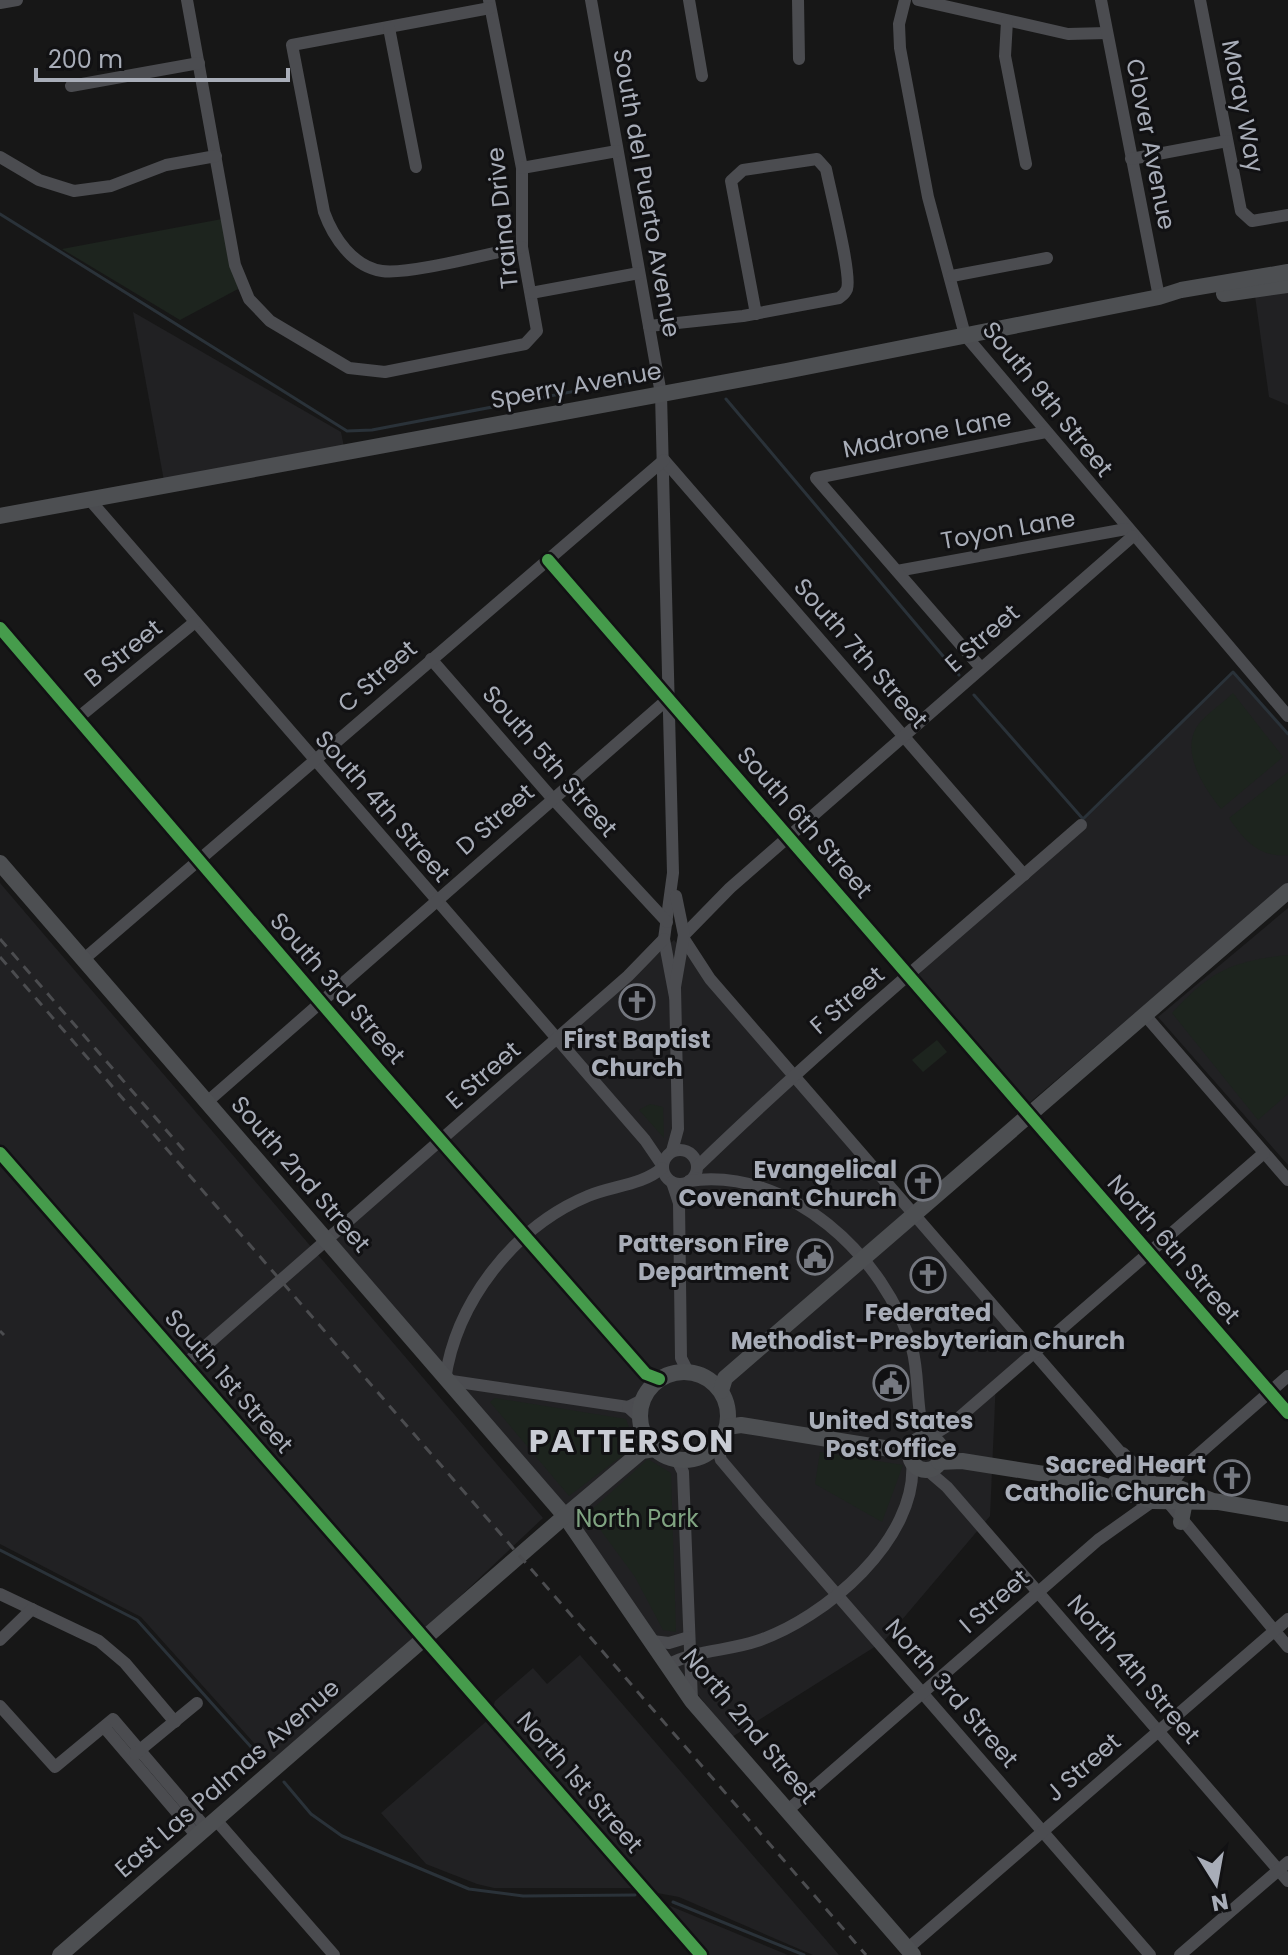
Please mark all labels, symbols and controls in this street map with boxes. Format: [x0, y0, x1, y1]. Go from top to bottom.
scale bar [36, 32, 288, 82]
street label: Moray Way [1214, 37, 1272, 176]
text: 200 m [48, 43, 123, 76]
street label: South del Puerto Avenue [605, 46, 689, 340]
street label: Clover Avenue [1118, 56, 1184, 232]
street label: Traina Drive [478, 146, 526, 290]
street label: South 9th Street [975, 314, 1121, 484]
street label: Sperry Avenue [488, 354, 664, 416]
street label: Madrone Lane [840, 400, 1014, 466]
street label: Toyon Lane [938, 501, 1078, 557]
street label: South 7th Street [786, 571, 936, 735]
street label: E Street [938, 596, 1026, 680]
street label: B Street [77, 611, 169, 695]
street label: C Street [330, 632, 424, 720]
street label: South 5th Street [475, 678, 625, 844]
street label: South 4th Street [308, 723, 458, 889]
street label: South 6th Street [730, 739, 880, 905]
street label: D Street [449, 776, 541, 862]
street label: South 3rd Street [263, 905, 413, 1071]
street label: F Street [803, 958, 891, 1042]
church icon: First Baptist Church [618, 983, 656, 1021]
place label: First Baptist Church [563, 1023, 711, 1084]
street label: E Street [439, 1033, 527, 1117]
street label: South 2nd Street [224, 1089, 378, 1259]
place label: Evangelical Covenant Church [679, 1153, 897, 1214]
church icon: Evangelical Covenant Church [904, 1164, 942, 1202]
street label: North 6th Street [1100, 1167, 1248, 1331]
place label: Patterson Fire Department [618, 1227, 789, 1288]
public building icon: Patterson Fire Department [796, 1238, 834, 1276]
church icon: Federated Methodist-Presbyterian Church [909, 1256, 947, 1294]
place label: Federated Methodist-Presbyterian Church [731, 1296, 1125, 1357]
street label: South 1st Street [157, 1302, 301, 1460]
public building icon: United States Post Office [872, 1364, 910, 1402]
place label: United States Post Office [809, 1404, 973, 1465]
district label: PATTERSON [529, 1418, 735, 1463]
place label: Sacred Heart Catholic Church [1005, 1448, 1206, 1509]
church icon: Sacred Heart Catholic Church [1213, 1459, 1251, 1497]
park label: North Park [575, 1502, 699, 1535]
street label: I Street [952, 1561, 1036, 1641]
street label: North 4th Street [1060, 1587, 1208, 1751]
street label: North 3rd Street [878, 1611, 1026, 1775]
street label: North 2nd Street [675, 1641, 825, 1811]
street label: East Las Palmas Avenue [108, 1671, 346, 1885]
street label: North 1st Street [509, 1704, 651, 1860]
street label: J Street [1038, 1725, 1128, 1809]
north arrow [1176, 1843, 1256, 1923]
text: N [1209, 1885, 1231, 1919]

